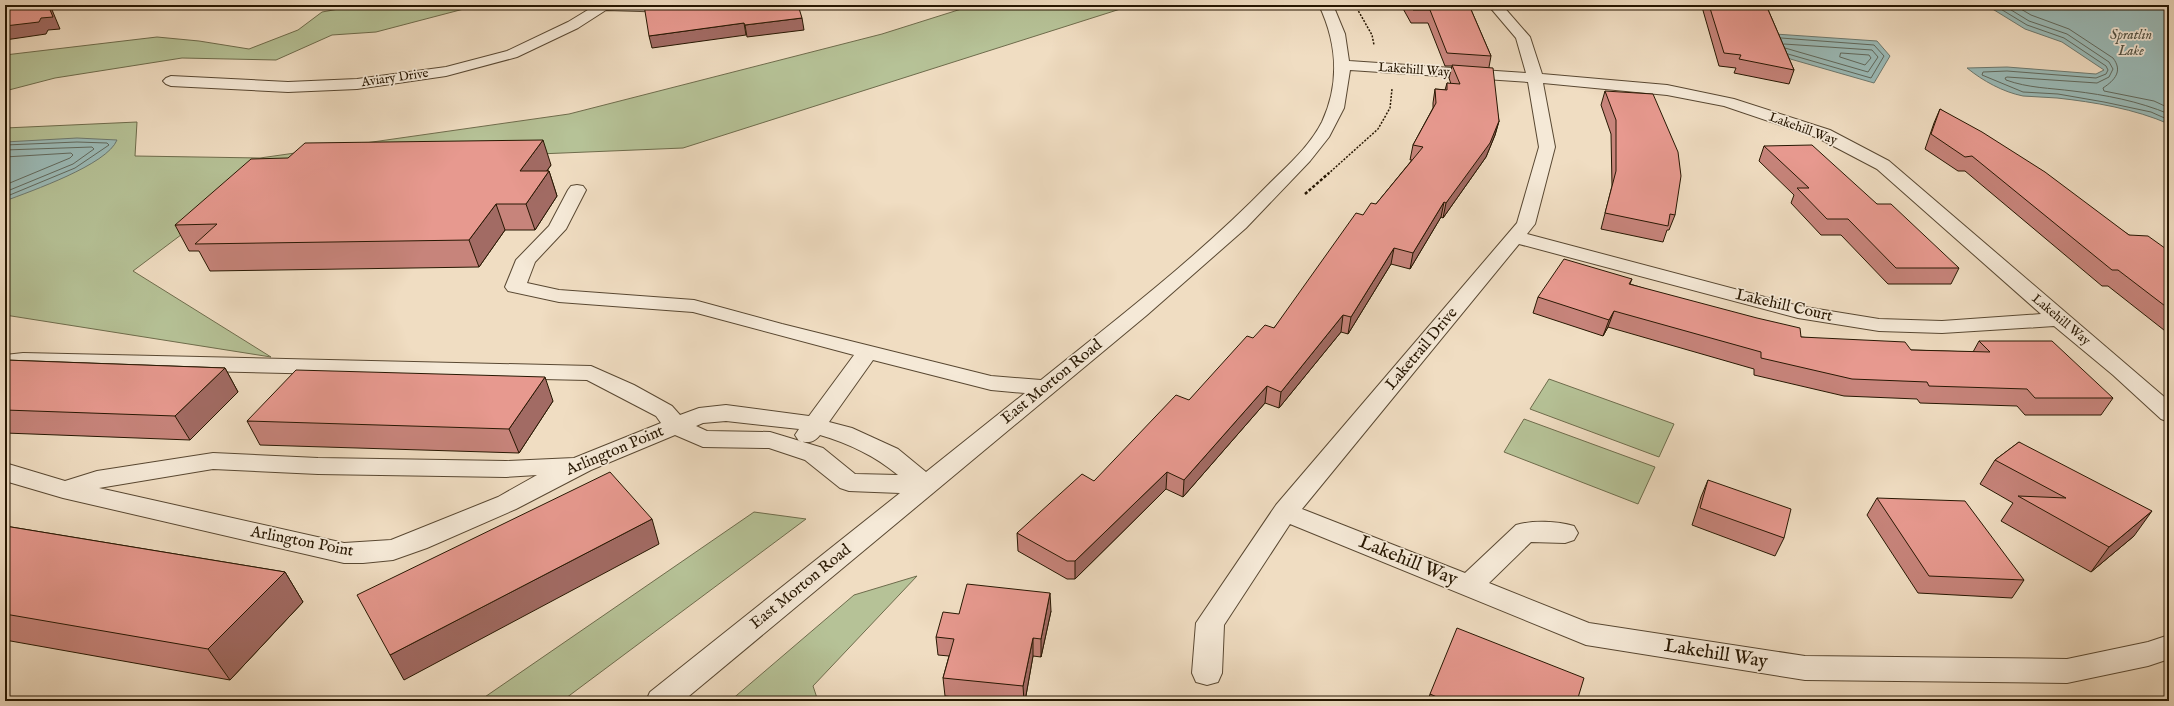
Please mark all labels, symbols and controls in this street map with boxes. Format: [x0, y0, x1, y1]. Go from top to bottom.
water label: Spratlin Lake [2110, 26, 2152, 60]
street label: Lakehill Way [1378, 59, 1451, 81]
street label: Aviary Drive [359, 65, 430, 91]
street label: Lakehill Way [1766, 109, 1840, 149]
street label: Lakehill Court [1734, 285, 1835, 327]
street label: Lakehill Way [2028, 290, 2094, 350]
street label: Laketrail Drive [1382, 304, 1462, 394]
street label: East Morton Road [997, 335, 1107, 429]
street label: Arlington Point [562, 421, 667, 481]
street label: Arlington Point [248, 522, 356, 562]
street label: Lakehill Way [1355, 530, 1462, 592]
street label: East Morton Road [746, 540, 856, 634]
street label: Lakehill Way [1662, 634, 1770, 674]

